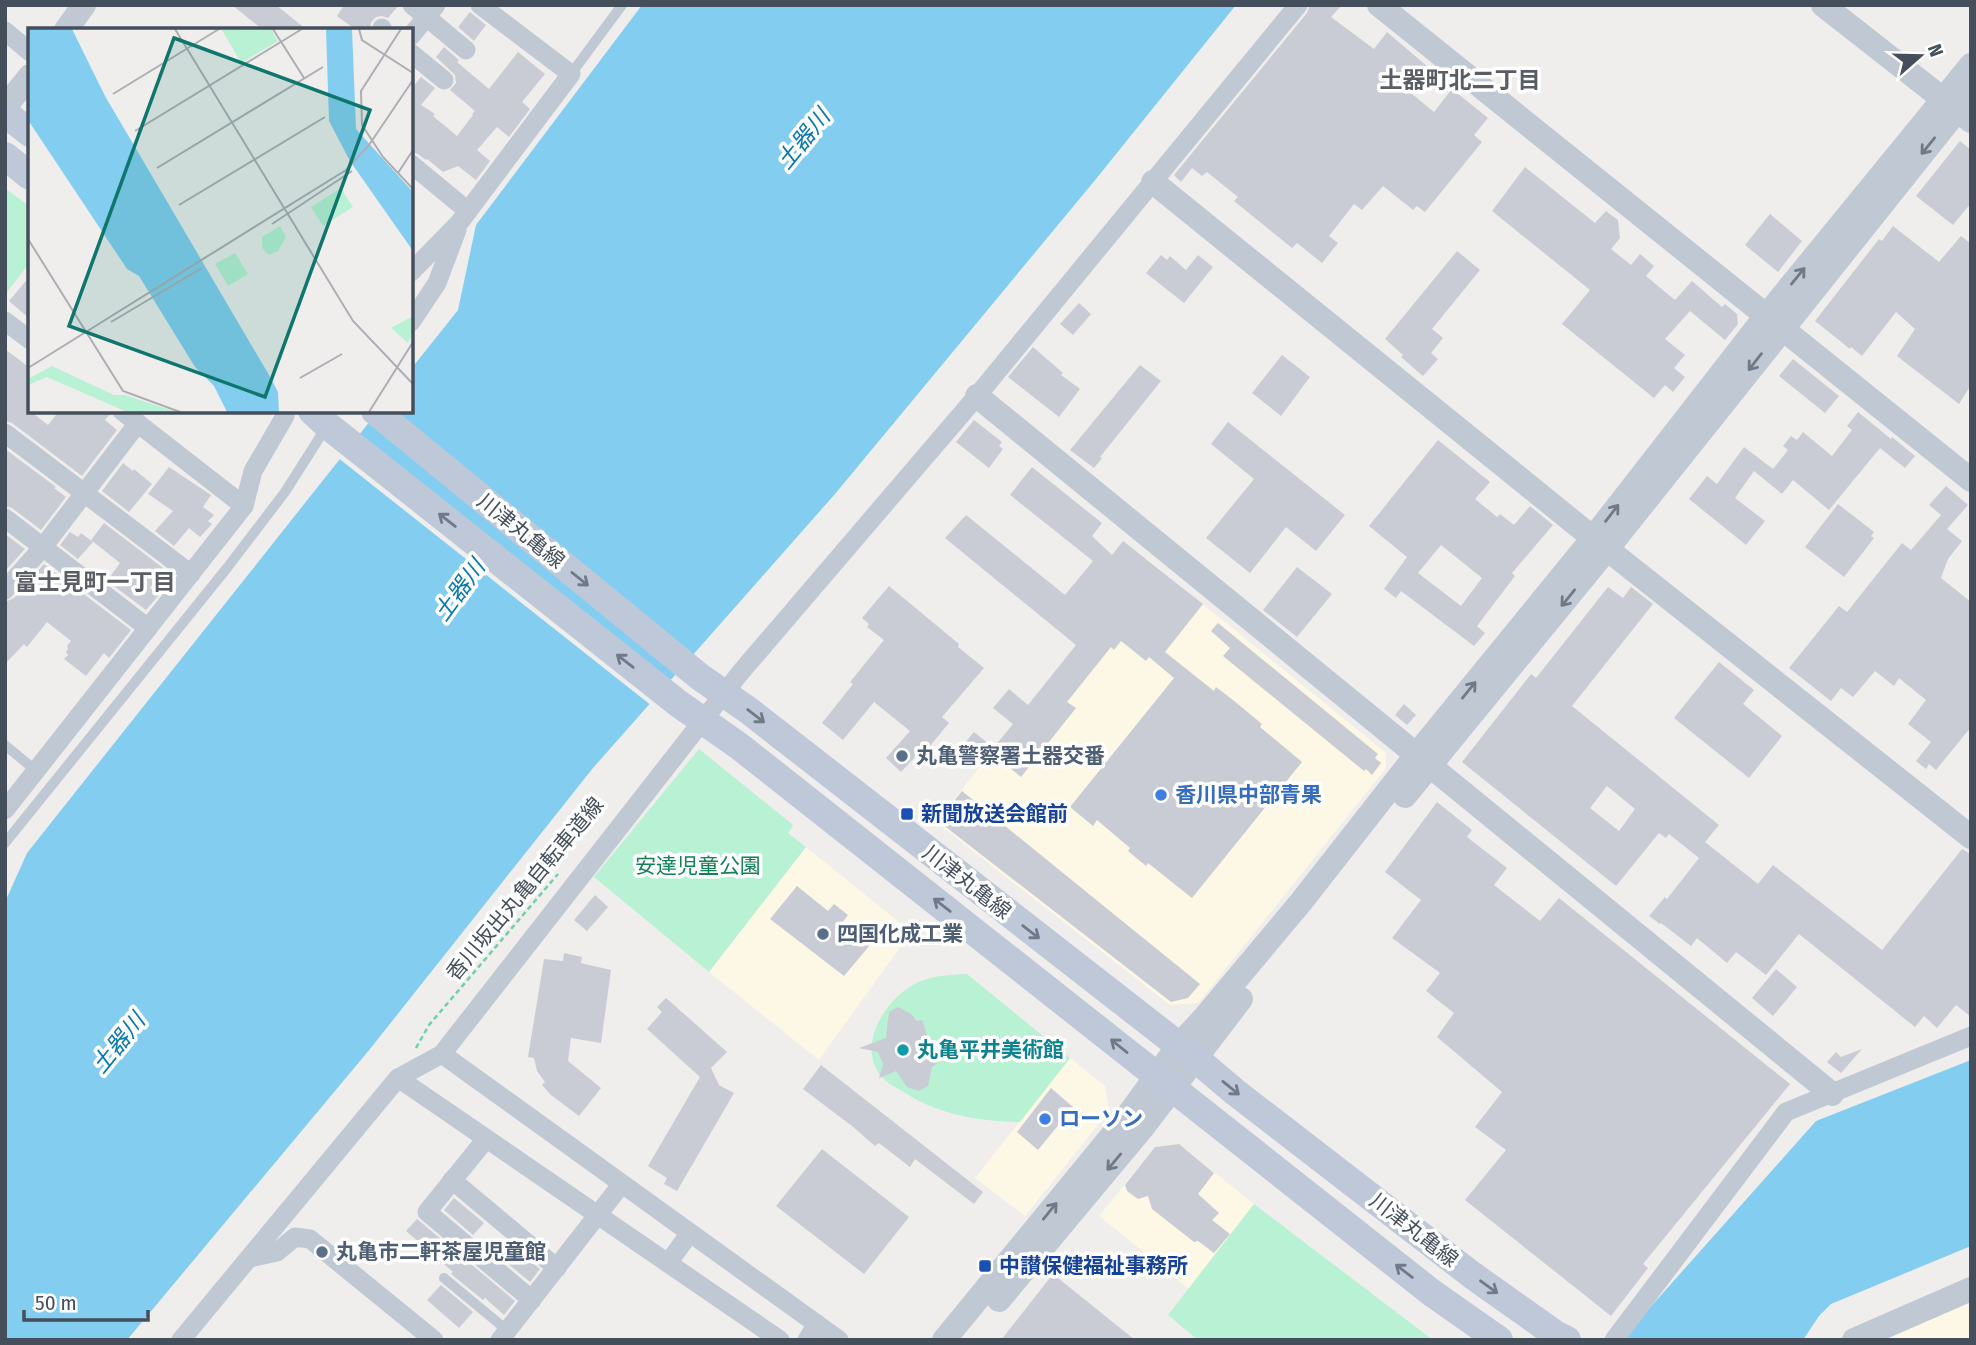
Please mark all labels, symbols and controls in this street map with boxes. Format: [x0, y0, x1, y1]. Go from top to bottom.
north arrow [1885, 21, 1955, 91]
inset map [28, 28, 413, 413]
text: N [1923, 41, 1948, 60]
district label: 土器町北二丁目 [1380, 66, 1541, 94]
water label: 土器川 [770, 101, 837, 175]
one-way arrow [1920, 137, 1936, 155]
one-way arrow [1791, 268, 1806, 286]
one-way arrow [1748, 352, 1763, 371]
street label: 川津丸亀線 [472, 488, 570, 574]
one-way arrow [1605, 504, 1620, 523]
one-way arrow [438, 513, 457, 528]
water label: 土器川 [427, 551, 492, 626]
district label: 富士見町一丁目 [15, 568, 176, 596]
one-way arrow [570, 571, 588, 586]
one-way arrow [1560, 588, 1575, 606]
one-way arrow [617, 654, 635, 669]
one-way arrow [1462, 681, 1477, 699]
one-way arrow [746, 709, 764, 724]
place label: 丸亀警察署土器交番 [916, 743, 1105, 769]
marker: 丸亀警察署土器交番 [894, 748, 910, 764]
place label: 香川県中部青果 [1175, 782, 1322, 808]
marker: 香川県中部青果 [1153, 787, 1169, 803]
street label: 香川坂出丸亀自転車道線 [441, 792, 609, 986]
place label: 新聞放送会館前 [921, 801, 1068, 827]
marker: 新聞放送会館前 [899, 806, 915, 822]
street label: 川津丸亀線 [918, 839, 1016, 925]
park label: 安達児童公園 [635, 853, 761, 879]
one-way arrow [933, 897, 951, 912]
place label: 四国化成工業 [837, 921, 963, 947]
one-way arrow [1022, 925, 1040, 940]
marker: 四国化成工業 [815, 926, 831, 942]
water label: 土器川 [85, 1005, 152, 1079]
place label: 丸亀平井美術館 [917, 1037, 1064, 1063]
one-way arrow [1111, 1039, 1129, 1054]
marker: 丸亀平井美術館 [895, 1042, 911, 1058]
one-way arrow [1221, 1080, 1239, 1096]
place label: ローソン [1059, 1106, 1143, 1132]
marker: ローソン [1037, 1111, 1053, 1127]
one-way arrow [1106, 1152, 1122, 1170]
street label: 川津丸亀線 [1365, 1187, 1463, 1273]
one-way arrow [1042, 1203, 1057, 1221]
place label: 丸亀市二軒茶屋児童館 [336, 1239, 546, 1265]
marker: 丸亀市二軒茶屋児童館 [314, 1244, 330, 1260]
place label: 中讃保健福祉事務所 [999, 1253, 1188, 1279]
marker: 中讃保健福祉事務所 [977, 1258, 993, 1274]
one-way arrow [1395, 1264, 1414, 1279]
scale bar [24, 1278, 149, 1322]
one-way arrow [1479, 1279, 1498, 1294]
text: 50 m [35, 1290, 77, 1316]

